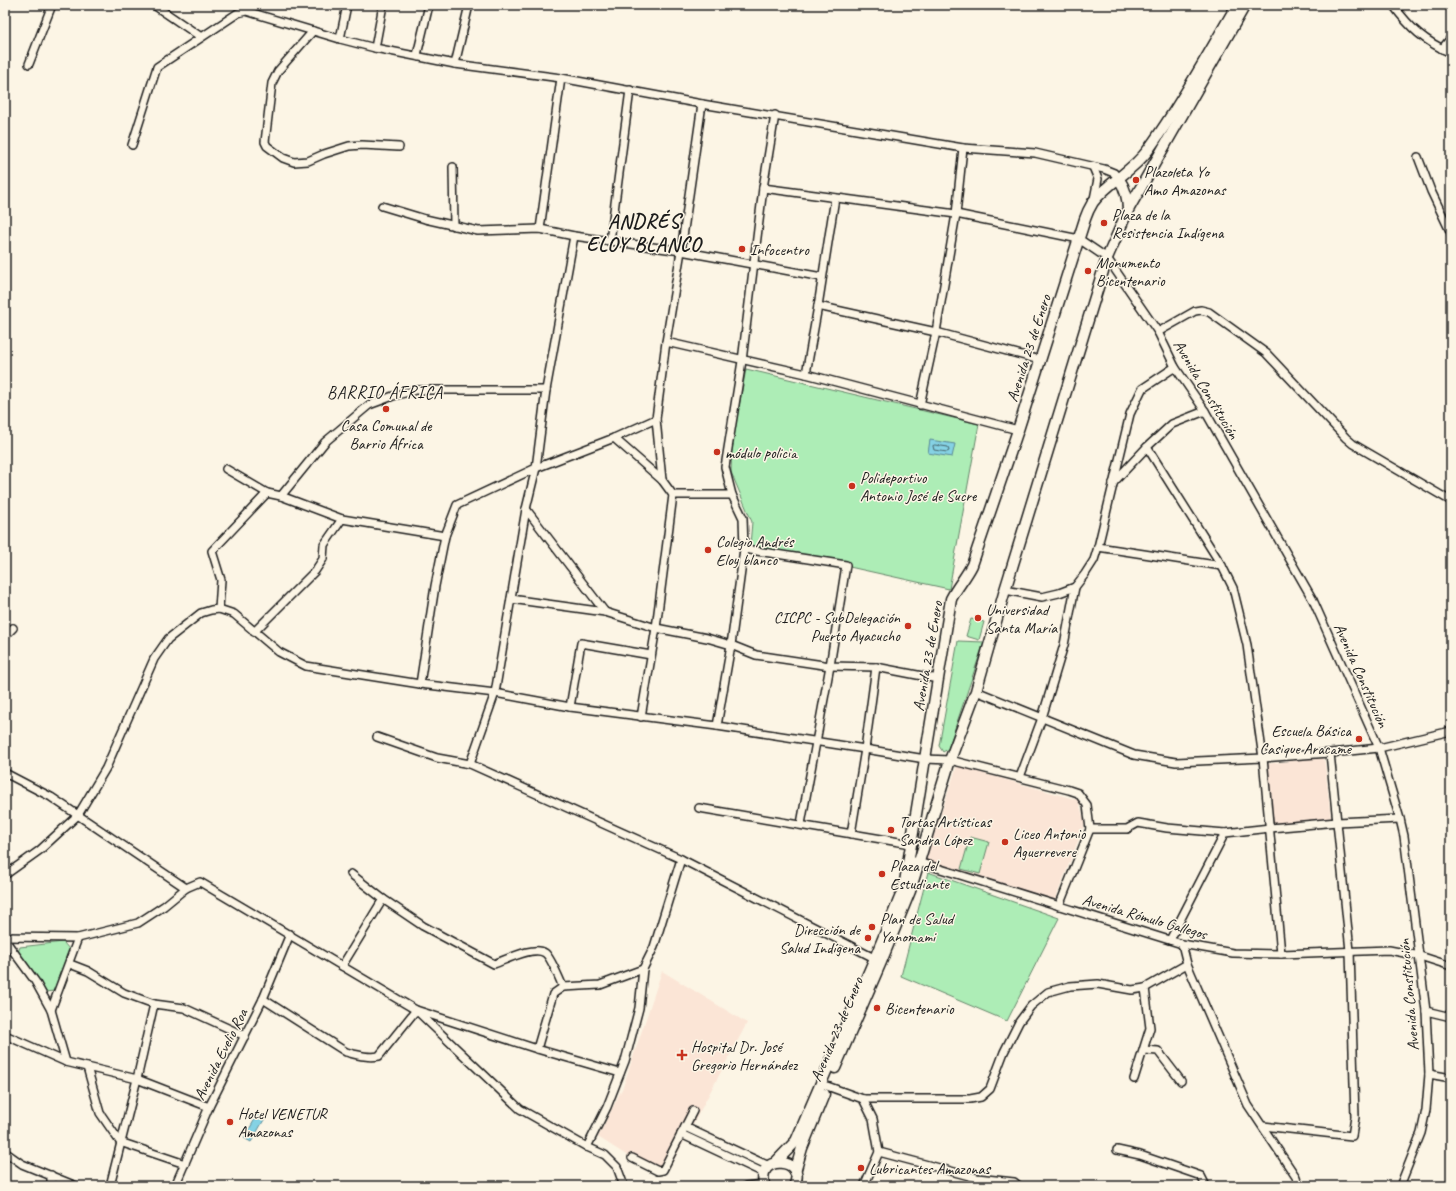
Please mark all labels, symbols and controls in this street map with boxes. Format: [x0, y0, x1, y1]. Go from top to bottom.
place label: Plazoleta Yo Amo Amazonas [1144, 162, 1227, 200]
marker: Plazoleta Yo Amo Amazonas [1131, 175, 1141, 185]
place label: Plaza de la Resistencia Indígena [1112, 205, 1225, 243]
district label: ANDRÉS ELOY BLANCO [587, 209, 703, 257]
marker: Plaza de la Resistencia Indígena [1099, 218, 1109, 228]
place label: Infocentro [750, 240, 810, 260]
marker: Infocentro [737, 244, 747, 254]
place label: Monumento Bicentenario [1096, 253, 1166, 291]
marker: Monumento Bicentenario [1083, 266, 1093, 276]
street label: Avenida 23 de Enero [1002, 291, 1056, 404]
street label: Avenida Constitución [1169, 336, 1244, 443]
district label: BARRIO ÁFRICA [327, 381, 443, 403]
marker: Casa Comunal de Barrio África [381, 404, 391, 414]
place label: Casa Comunal de Barrio África [340, 416, 433, 454]
place label: módulo policia [725, 443, 798, 463]
marker: módulo policia [712, 447, 722, 457]
place label: Polideportivo Antonio José de Sucre [860, 468, 978, 506]
marker: Polideportivo Antonio José de Sucre [847, 481, 857, 491]
place label: Colegio Andrés Eloy blanco [716, 532, 795, 570]
marker: Colegio Andrés Eloy blanco [703, 545, 713, 555]
street label: Avenida 23 de Enero [908, 598, 948, 713]
place label: Universidad Santa María [986, 600, 1058, 638]
place label: CICPC - SubDelegación Puerto Ayacucho [774, 608, 901, 646]
marker: Universidad Santa María [973, 613, 983, 623]
street label: Avenida Constitución [1329, 620, 1393, 731]
marker: CICPC - SubDelegación Puerto Ayacucho [903, 621, 913, 631]
place label: Escuela Básica Casique Aracame [1260, 721, 1353, 759]
marker: Escuela Básica Casique Aracame [1354, 734, 1364, 744]
place label: Tortas Artísticas Sandra López [899, 812, 992, 850]
place label: Liceo Antonio Aguerrevere [1013, 824, 1087, 862]
marker: Tortas Artísticas Sandra López [886, 825, 896, 835]
marker: Liceo Antonio Aguerrevere [1000, 837, 1010, 847]
place label: Plaza del Estudiante [890, 856, 950, 894]
marker: Plaza del Estudiante [877, 869, 887, 879]
street label: Avenida Rómulo Gallegos [1080, 890, 1211, 945]
place label: Plan de Salud Yanomami [880, 909, 956, 947]
place label: Dirección de Salud Indígena [779, 920, 862, 958]
marker: Plan de Salud Yanomami [867, 922, 877, 932]
marker: Dirección de Salud Indígena [863, 933, 873, 943]
street label: Avenida Constitución [1394, 937, 1424, 1052]
street label: Avenida 23 de Enero [806, 973, 868, 1085]
place label: Bicentenario [885, 999, 955, 1019]
marker: Bicentenario [872, 1003, 882, 1013]
street label: Avenida Evelio Roa [189, 1004, 253, 1103]
place label: Hospital Dr. José Gregorio Hernández [691, 1037, 798, 1075]
marker: Hospital Dr. José Gregorio Hernández [676, 1049, 688, 1061]
place label: Hotel VENETUR Amazonas [238, 1104, 329, 1142]
marker: Hotel VENETUR Amazonas [225, 1117, 235, 1127]
place label: Lubricantes Amazonas [869, 1159, 991, 1179]
marker: Lubricantes Amazonas [856, 1163, 866, 1173]

